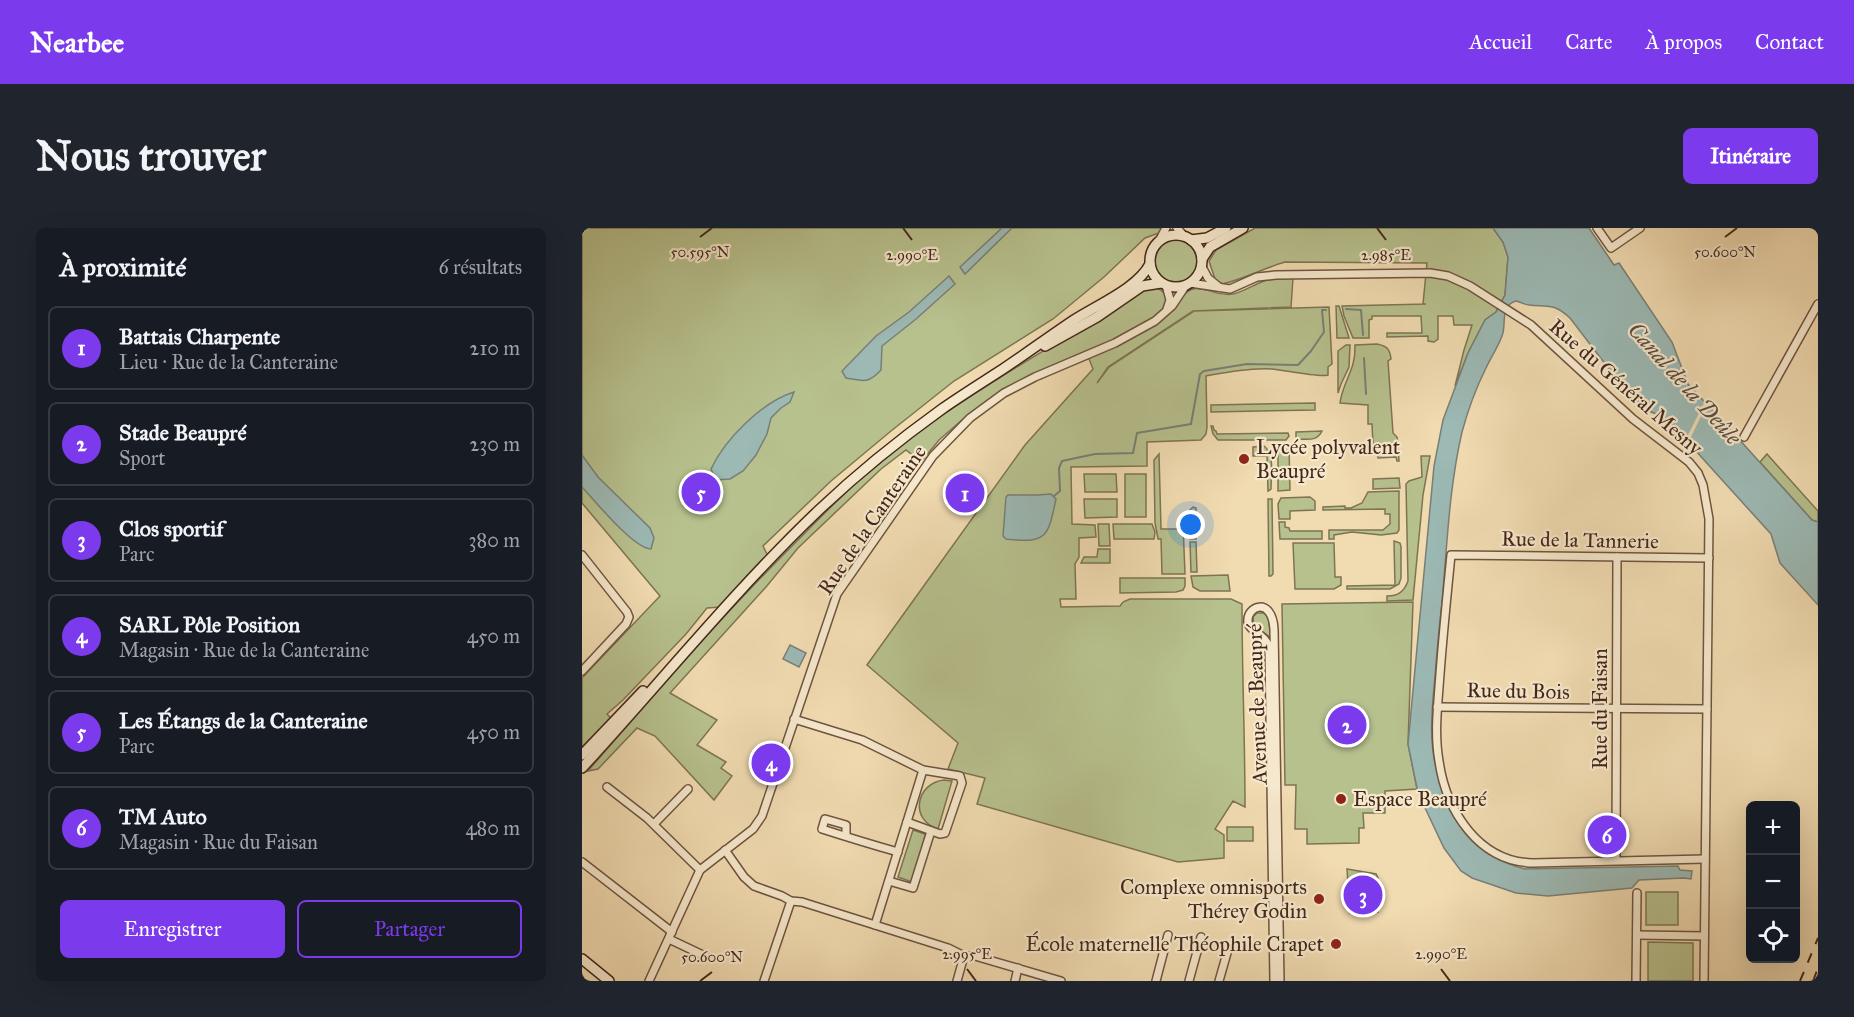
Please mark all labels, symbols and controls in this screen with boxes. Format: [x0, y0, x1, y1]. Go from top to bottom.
text: Nearbee [30, 25, 124, 60]
text: Accueil [1469, 29, 1532, 55]
text: Carte [1565, 29, 1613, 55]
text: À propos [1646, 29, 1722, 55]
text: Contact [1755, 29, 1824, 55]
button: Itinéraire [1683, 128, 1818, 184]
text: Nous trouver [36, 130, 266, 182]
text: 50.595°N [671, 243, 730, 261]
text: 50.600°N [1694, 243, 1756, 261]
text: 2.990°E [886, 246, 938, 264]
text: 2.985°E [1361, 246, 1411, 264]
text: À proximité [60, 251, 186, 283]
text: 6 résultats [439, 255, 522, 279]
street label: Rue du Général Mesny [1544, 313, 1709, 462]
water label: Canal de la Deûle [1622, 316, 1747, 451]
text: Battais Charpente [119, 323, 280, 350]
text: 1 [78, 336, 85, 360]
text: 210 m [470, 336, 520, 360]
text: Lieu · Rue de la Canteraine [119, 350, 338, 374]
text: Stade Beaupré [119, 419, 247, 446]
text: 2 [77, 432, 86, 456]
text: 230 m [469, 432, 520, 456]
place label: Lycée polyvalent Beaupré [1256, 434, 1401, 484]
street label: Rue de la Canteraine [812, 440, 932, 600]
text: Sport [119, 446, 165, 470]
marker: Lycée polyvalent Beaupré [1237, 452, 1251, 466]
pin: 5 [682, 470, 720, 514]
pin: 1 [946, 470, 985, 516]
your location [1176, 510, 1205, 539]
text: Clos sportif [119, 515, 224, 542]
street label: Rue de la Tannerie [1501, 526, 1659, 554]
text: 3 [78, 528, 86, 552]
text: 380 m [469, 528, 520, 552]
text: Parc [119, 542, 154, 566]
text: SARL Pôle Position [119, 611, 300, 638]
street label: Avenue de Beaupré [1241, 623, 1273, 786]
text: 4 [76, 624, 87, 648]
text: 450 m [467, 624, 520, 648]
text: Magasin · Rue de la Canteraine [119, 638, 369, 662]
street label: Rue du Faisan [1587, 648, 1613, 770]
street label: Rue du Bois [1466, 677, 1570, 705]
pin: 2 [1328, 702, 1366, 748]
text: Les Étangs de la Canteraine [119, 707, 368, 734]
text: 5 [77, 720, 86, 744]
text: 450 m [467, 720, 520, 744]
text: Parc [119, 734, 154, 758]
pin: 4 [752, 740, 790, 786]
place label: Espace Beaupré [1353, 786, 1487, 812]
marker: Espace Beaupré [1334, 792, 1348, 806]
map controls [1746, 801, 1800, 963]
button: + [1746, 801, 1800, 855]
text: TM Auto [119, 803, 207, 830]
pin: 6 [1588, 812, 1626, 858]
text: 6 [76, 816, 87, 840]
text: 480 m [465, 816, 520, 840]
text: Magasin · Rue du Faisan [119, 830, 318, 854]
button: − [1746, 855, 1800, 909]
pin: 3 [1344, 872, 1382, 918]
place label: Complexe omnisports Thérey Godin [1120, 874, 1307, 924]
marker: Complexe omnisports Thérey Godin [1312, 892, 1326, 906]
button: Enregistrer [60, 900, 285, 958]
button: Partager [297, 900, 522, 958]
button: locate [1746, 909, 1800, 963]
place label: École maternelle Théophile Crapet [1025, 930, 1325, 957]
marker: École maternelle Théophile Crapet [1329, 937, 1343, 951]
text: 2.995°E [942, 945, 992, 963]
text: 2.990°E [1415, 945, 1467, 963]
text: 50.600°N [681, 948, 743, 966]

